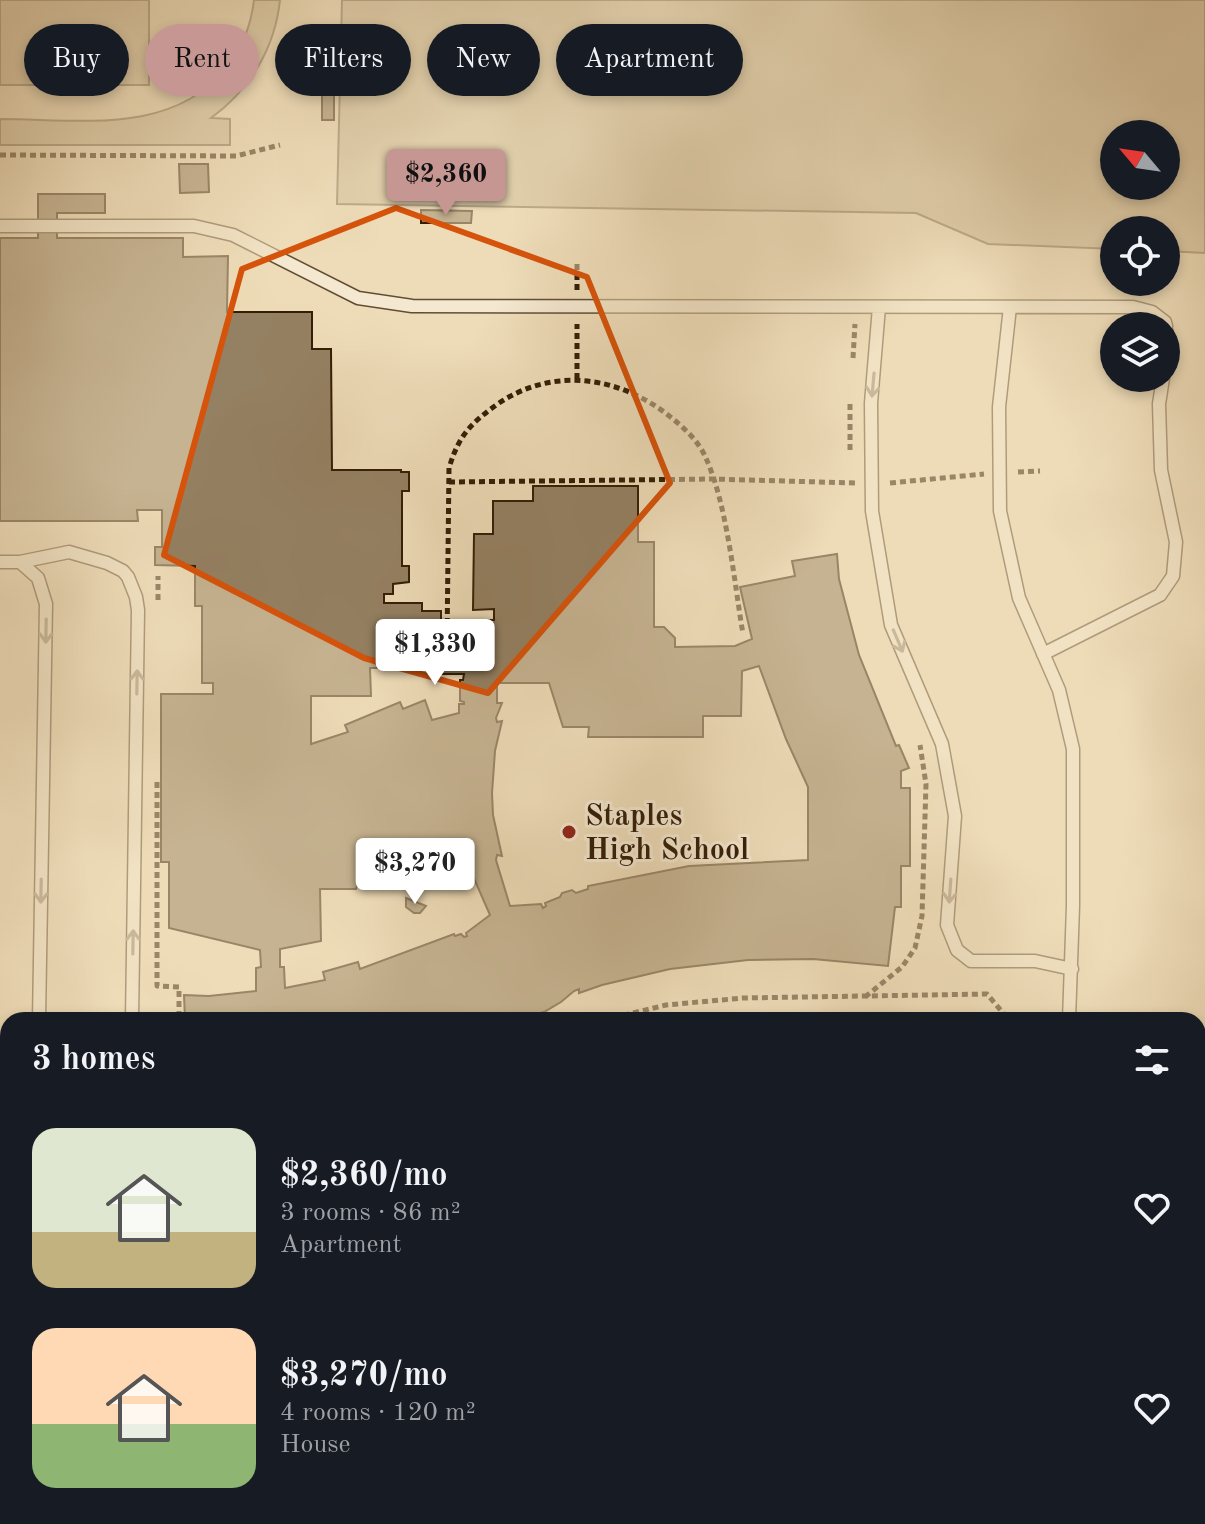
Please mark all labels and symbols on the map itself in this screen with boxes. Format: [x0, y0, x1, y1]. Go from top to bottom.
north arrow [1100, 120, 1180, 200]
pin: $2,360 [381, 149, 511, 217]
one-way arrow [865, 371, 880, 398]
one-way arrow [38, 617, 53, 644]
pin: $1,330 [370, 619, 500, 687]
one-way arrow [892, 629, 907, 653]
one-way arrow [129, 669, 145, 696]
place label: Staples High School [585, 802, 749, 866]
marker: Staples High School [560, 823, 578, 841]
pin: $3,270 [350, 838, 480, 906]
one-way arrow [33, 877, 49, 904]
one-way arrow [942, 877, 957, 904]
one-way arrow [125, 929, 141, 956]

